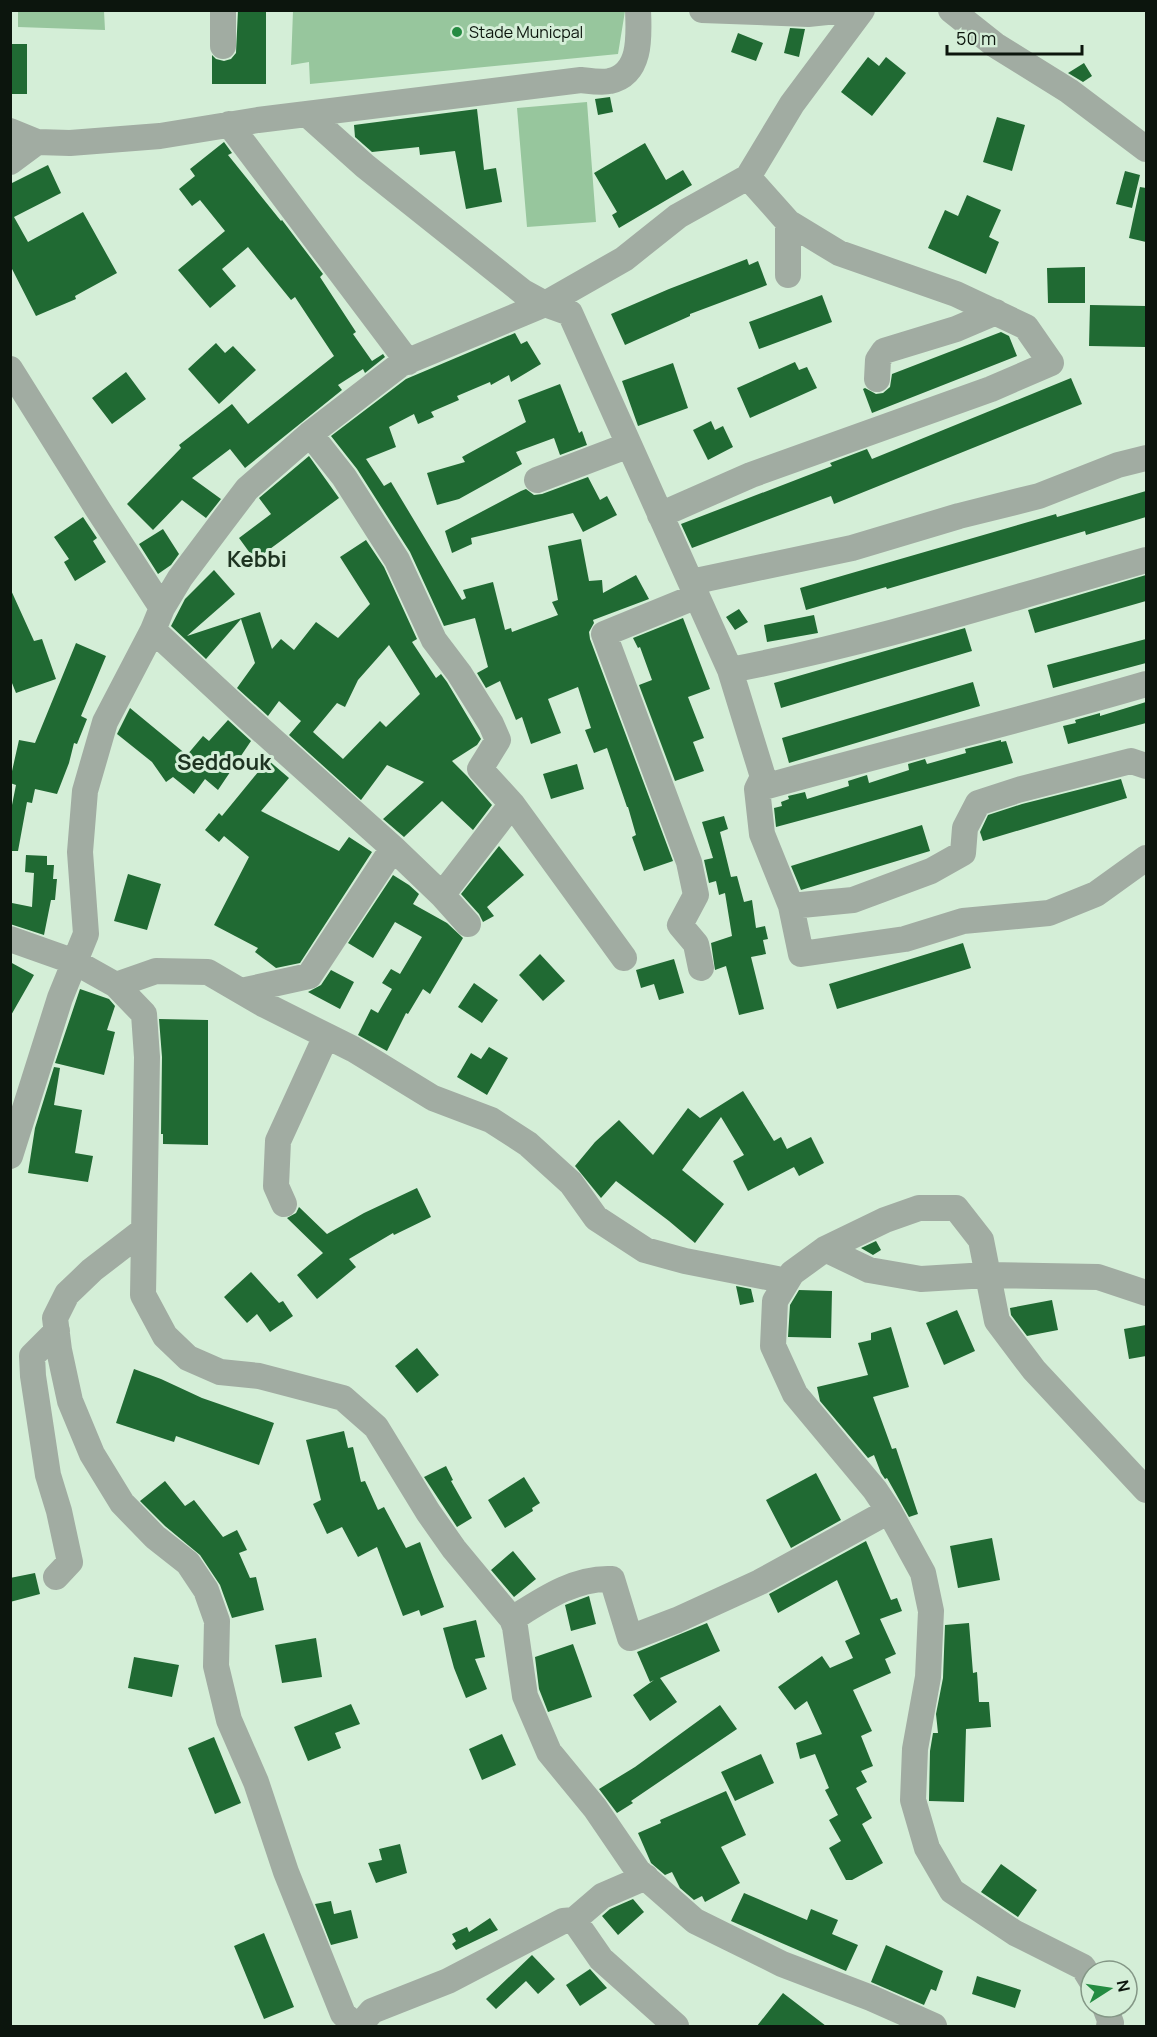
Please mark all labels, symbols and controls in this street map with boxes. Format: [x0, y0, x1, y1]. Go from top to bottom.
scale bar [947, 18, 1082, 56]
place label: Stade Municpal [469, 21, 583, 43]
marker: Stade Municpal [450, 25, 464, 39]
text: 50 m [956, 26, 996, 50]
district label: Kebbi [227, 544, 287, 574]
district label: Seddouk [177, 747, 272, 777]
north arrow [1079, 1959, 1139, 2019]
text: N [1112, 1978, 1136, 1994]

